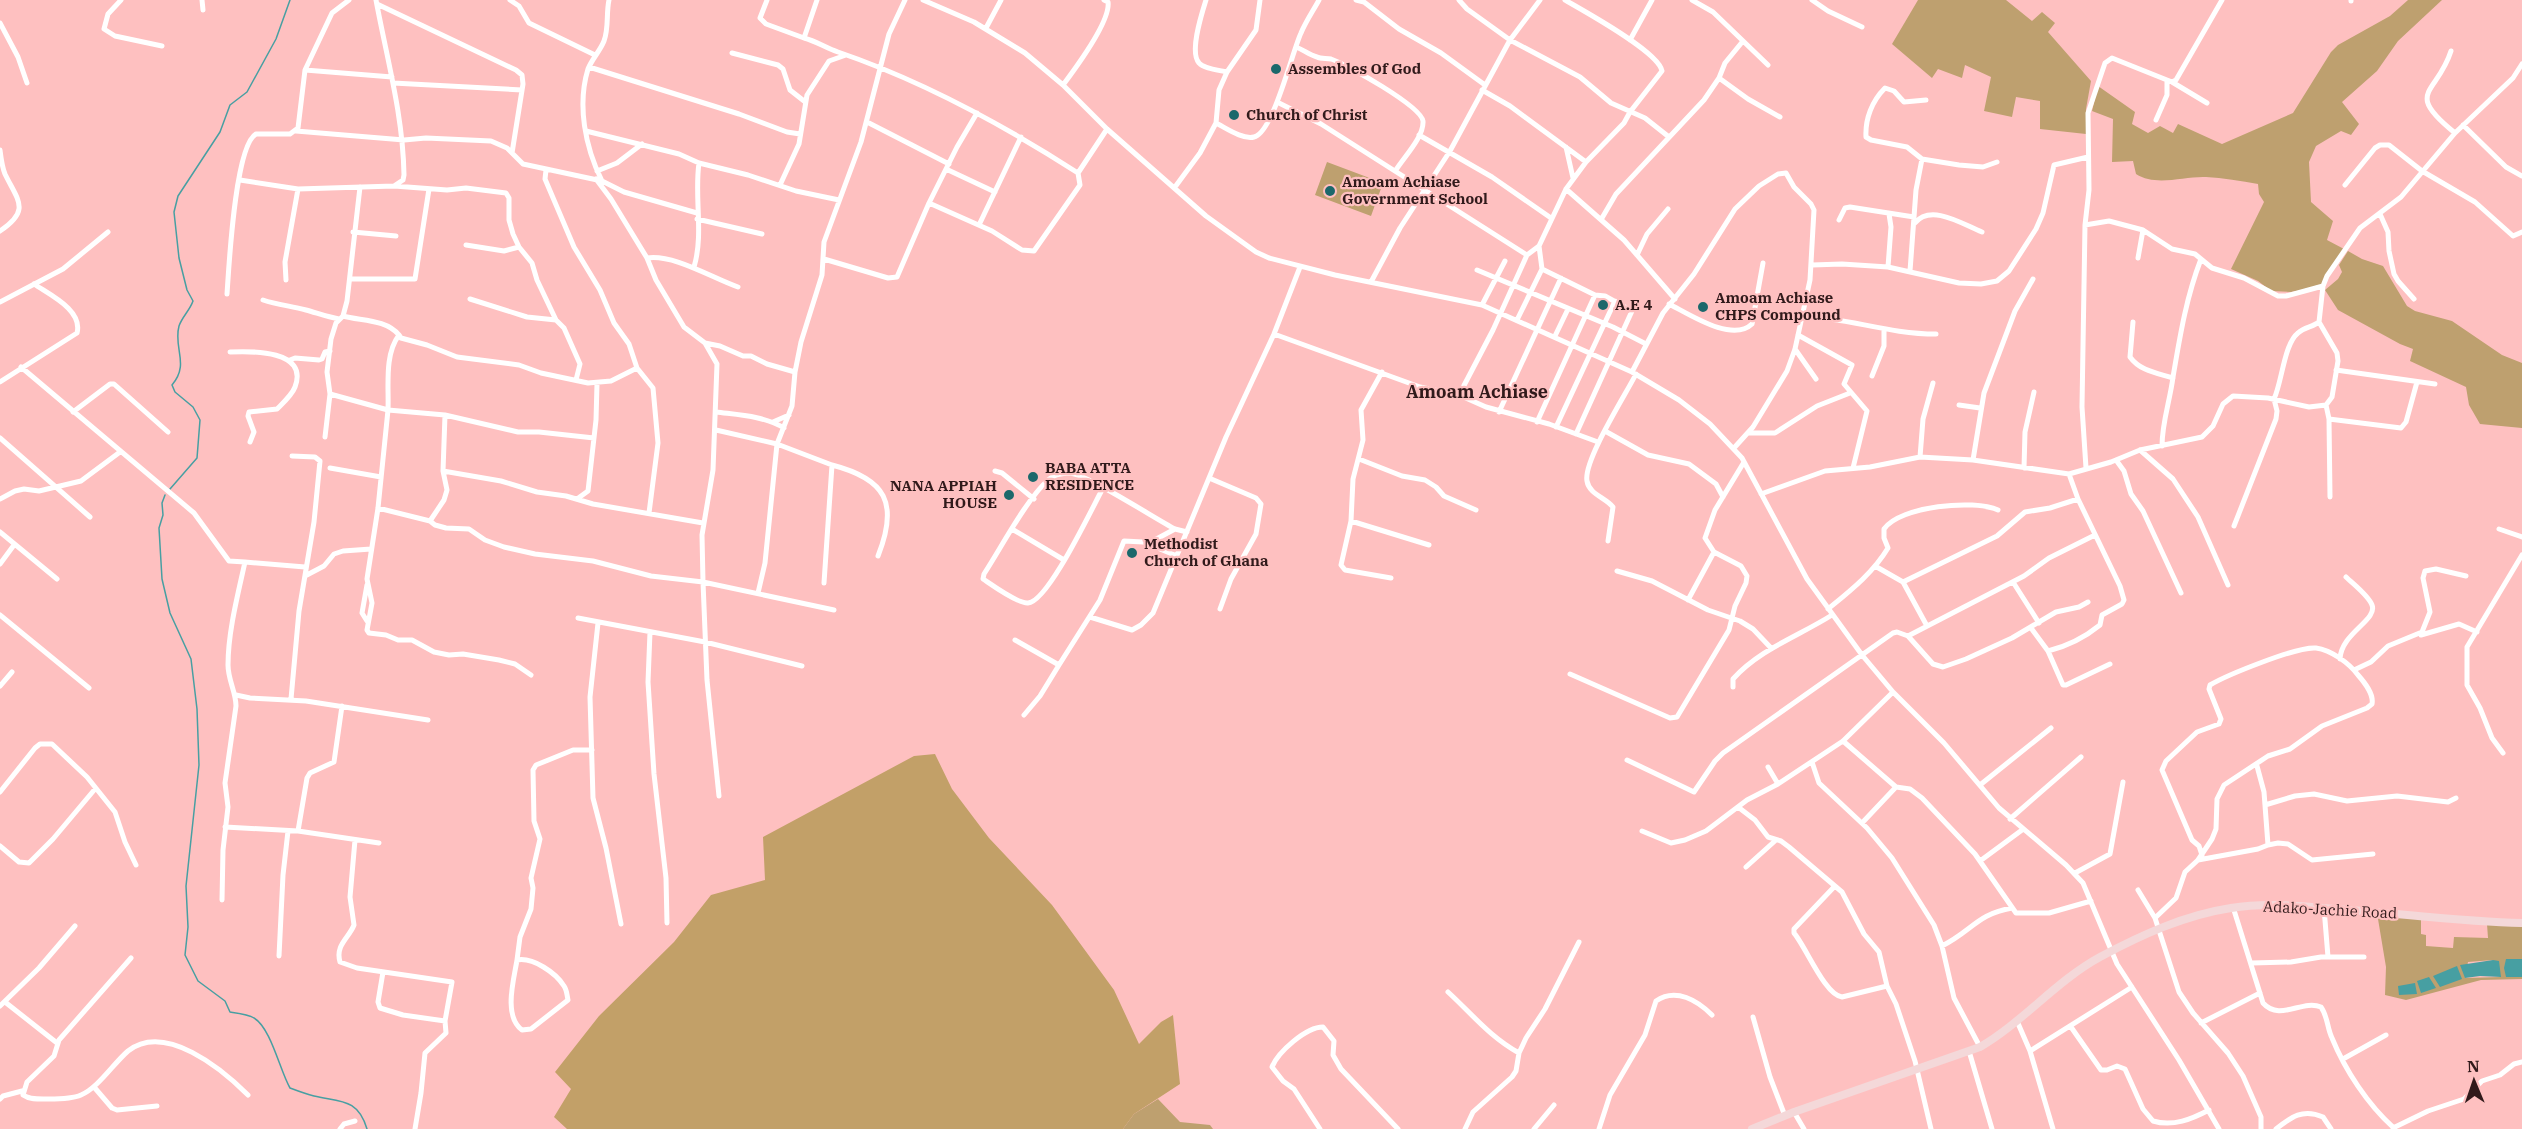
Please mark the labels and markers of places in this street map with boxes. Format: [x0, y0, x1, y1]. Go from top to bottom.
place label: Assembles Of God [1288, 59, 1422, 78]
marker: Assembles Of God [1269, 62, 1283, 76]
place label: Church of Christ [1246, 105, 1368, 124]
marker: Church of Christ [1227, 108, 1241, 122]
place label: Amoam Achiase Government School [1342, 172, 1488, 208]
marker: Amoam Achiase Government School [1323, 184, 1337, 198]
place label: Amoam Achiase CHPS Compound [1715, 288, 1841, 324]
place label: A.E 4 [1615, 295, 1652, 314]
marker: A.E 4 [1596, 298, 1610, 312]
marker: Amoam Achiase CHPS Compound [1696, 300, 1710, 314]
place label: BABA ATTA RESIDENCE [1045, 458, 1134, 494]
marker: BABA ATTA RESIDENCE [1026, 470, 1040, 484]
place label: NANA APPIAH HOUSE [890, 476, 997, 512]
marker: NANA APPIAH HOUSE [1002, 488, 1016, 502]
place label: Methodist Church of Ghana [1144, 534, 1269, 570]
marker: Methodist Church of Ghana [1125, 546, 1139, 560]

